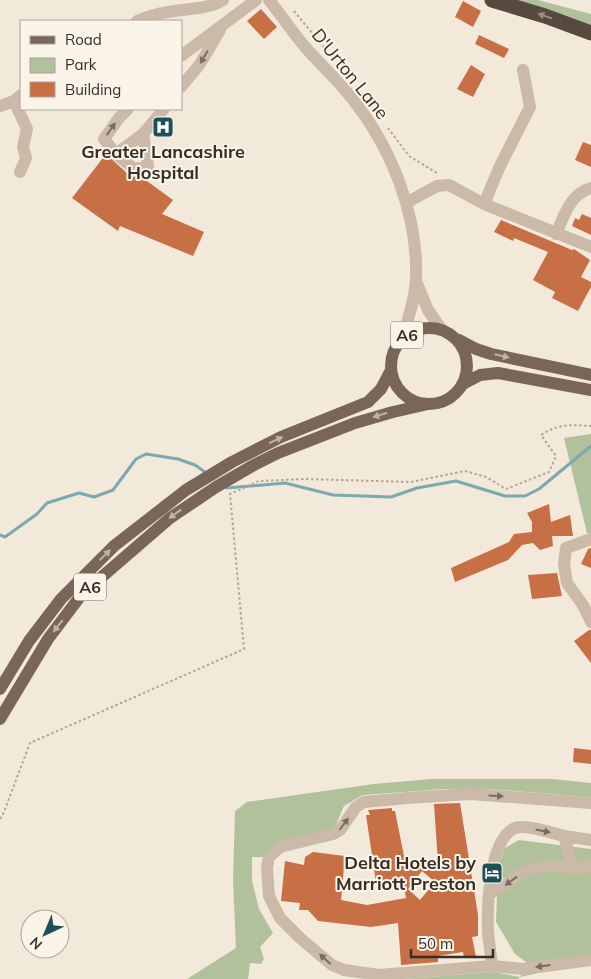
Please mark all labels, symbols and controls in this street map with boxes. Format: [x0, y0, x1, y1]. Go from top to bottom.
one-way arrow [537, 12, 552, 20]
legend [20, 20, 182, 110]
street label: D'Urton Lane [307, 24, 394, 124]
text: Road [65, 30, 102, 49]
one-way arrow [200, 50, 209, 63]
text: Park [65, 55, 97, 74]
text: Building [65, 80, 121, 99]
hospital icon: Greater Lancashire Hospital [151, 115, 175, 139]
one-way arrow [106, 122, 116, 136]
place label: Greater Lancashire Hospital [81, 140, 245, 184]
road number: A6 [391, 322, 423, 348]
one-way arrow [494, 352, 509, 360]
one-way arrow [373, 412, 388, 420]
one-way arrow [269, 436, 283, 444]
one-way arrow [168, 509, 182, 519]
one-way arrow [99, 549, 111, 561]
road number: A6 [74, 574, 106, 600]
one-way arrow [52, 619, 63, 632]
one-way arrow [488, 792, 504, 800]
one-way arrow [338, 818, 349, 831]
one-way arrow [536, 828, 552, 836]
place label: Delta Hotels by Marriott Preston [336, 851, 476, 895]
hotel icon: Delta Hotels by Marriott Preston [480, 861, 504, 885]
one-way arrow [504, 876, 518, 886]
north arrow [20, 909, 70, 959]
scale bar [411, 926, 494, 958]
text: N [26, 933, 46, 953]
text: 50 m [418, 934, 453, 953]
one-way arrow [320, 953, 332, 965]
one-way arrow [534, 962, 550, 970]

